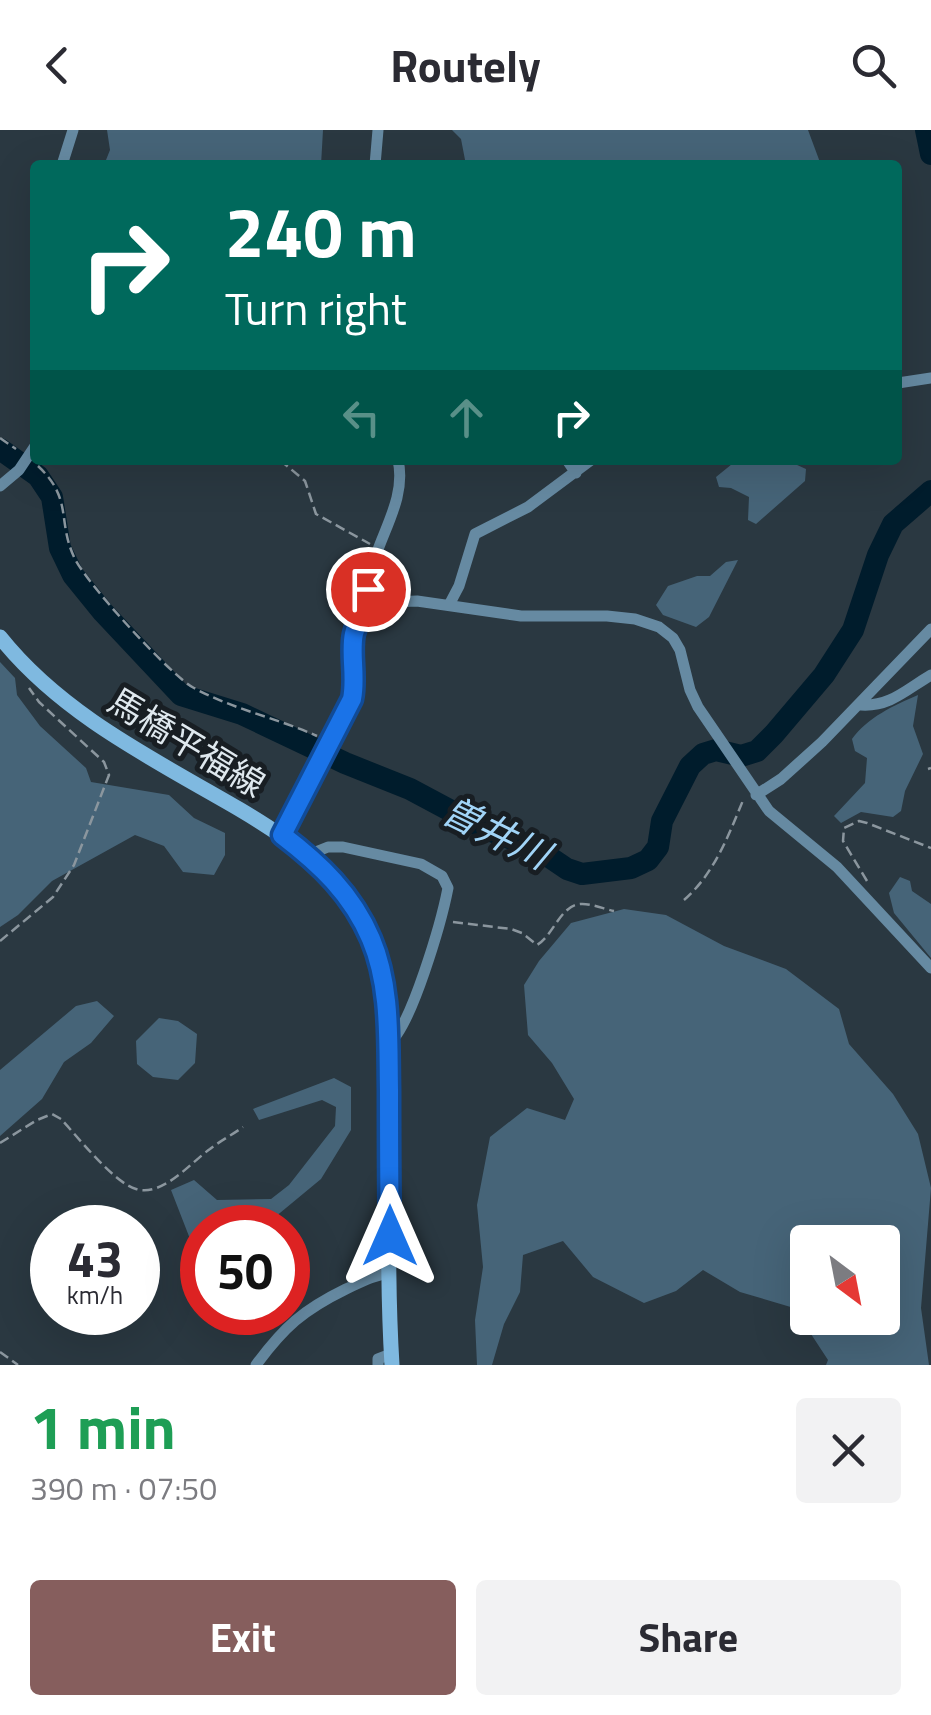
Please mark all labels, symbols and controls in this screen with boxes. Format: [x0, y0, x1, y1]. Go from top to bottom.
text: Routely [390, 31, 541, 99]
icon: back [30, 38, 85, 93]
icon: search [846, 38, 901, 93]
text: 240 m [225, 178, 417, 284]
icon: right [60, 200, 190, 330]
text: Turn right [225, 274, 407, 342]
icon: left [334, 390, 389, 445]
icon: ahead [439, 390, 494, 445]
icon: right [544, 390, 599, 445]
pin [326, 547, 411, 632]
icon: arrive [341, 562, 396, 617]
street label: 馬橋平福線 [98, 674, 276, 810]
water label: 曽井川 [432, 781, 564, 885]
position arrow [338, 1184, 442, 1288]
speed limit sign: 50 [180, 1205, 310, 1335]
text: 43 [67, 1220, 123, 1296]
north arrow [790, 1225, 900, 1335]
map controls [790, 1225, 900, 1335]
text: km/h [67, 1276, 123, 1314]
text: 1 min [30, 1381, 176, 1472]
button: close [796, 1398, 901, 1503]
text: 390 m · 07:50 [30, 1464, 217, 1512]
button: Exit [30, 1580, 456, 1695]
button: Share [476, 1580, 901, 1695]

